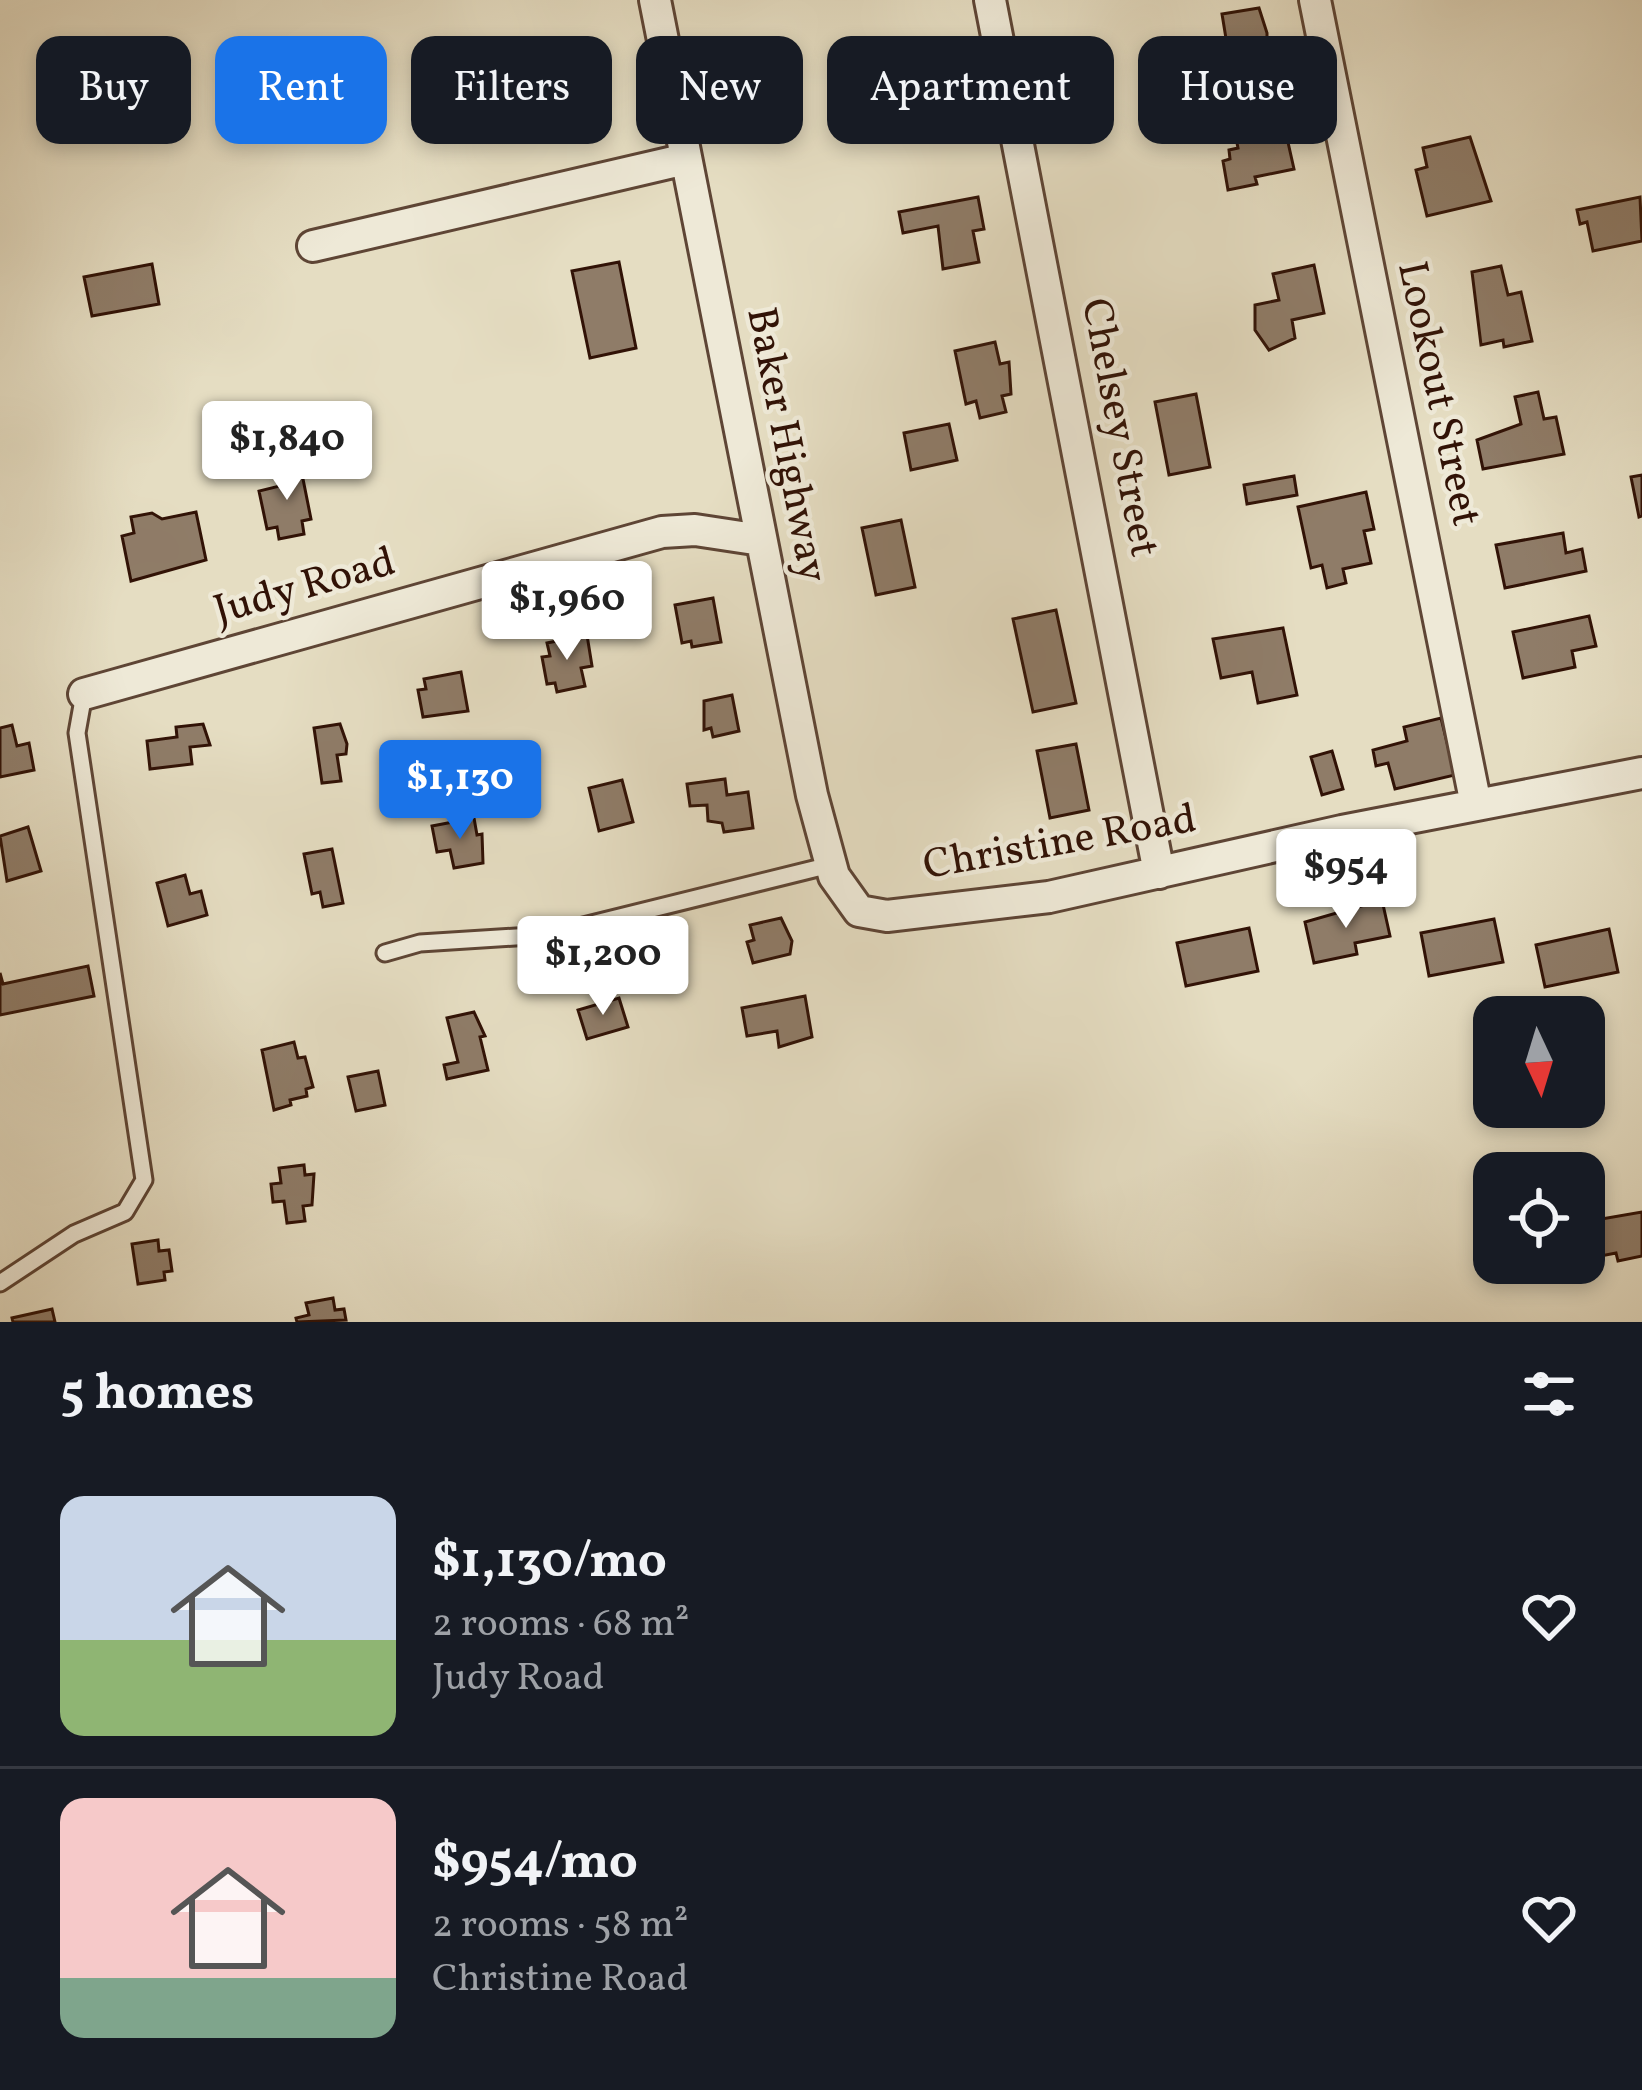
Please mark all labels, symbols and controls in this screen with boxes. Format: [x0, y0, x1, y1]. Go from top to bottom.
chip: Buy [36, 36, 191, 144]
chip: Rent [215, 36, 387, 144]
chip: Filters [411, 36, 612, 144]
chip: New [636, 36, 803, 144]
chip: Apartment [827, 36, 1114, 144]
chip: House [1138, 36, 1337, 144]
street label: Lookout Street [1380, 256, 1494, 532]
street label: Chelsey Street [1064, 294, 1172, 562]
street label: Baker Highway [729, 302, 841, 588]
pin: $1,840 [189, 401, 385, 503]
text: $1,840 [229, 413, 345, 467]
street label: Judy Road [208, 534, 402, 642]
pin: $1,960 [469, 561, 665, 663]
text: $1,960 [509, 573, 625, 627]
pin: $1,130 [362, 740, 558, 842]
text: $1,130 [406, 752, 514, 806]
street label: Christine Road [919, 791, 1201, 897]
pin: $954 [1275, 829, 1417, 931]
text: $954 [1303, 841, 1389, 895]
pin: $1,200 [505, 916, 701, 1018]
text: $1,200 [544, 928, 662, 982]
north arrow [1473, 996, 1605, 1128]
map controls [1473, 996, 1605, 1284]
button: locate [1473, 1152, 1605, 1284]
text: 5 homes [60, 1359, 254, 1430]
icon: filters [1516, 1361, 1582, 1427]
text: $1,130/mo [432, 1527, 667, 1598]
icon: home [156, 1544, 300, 1688]
icon: heart [1516, 1583, 1582, 1649]
text: 2 rooms · 68 m² [432, 1598, 689, 1652]
text: Judy Road [432, 1652, 605, 1706]
text: $954/mo [432, 1828, 638, 1899]
icon: home [156, 1846, 300, 1990]
icon: heart [1516, 1885, 1582, 1951]
text: 2 rooms · 58 m² [432, 1899, 688, 1953]
text: Christine Road [432, 1953, 689, 2007]

